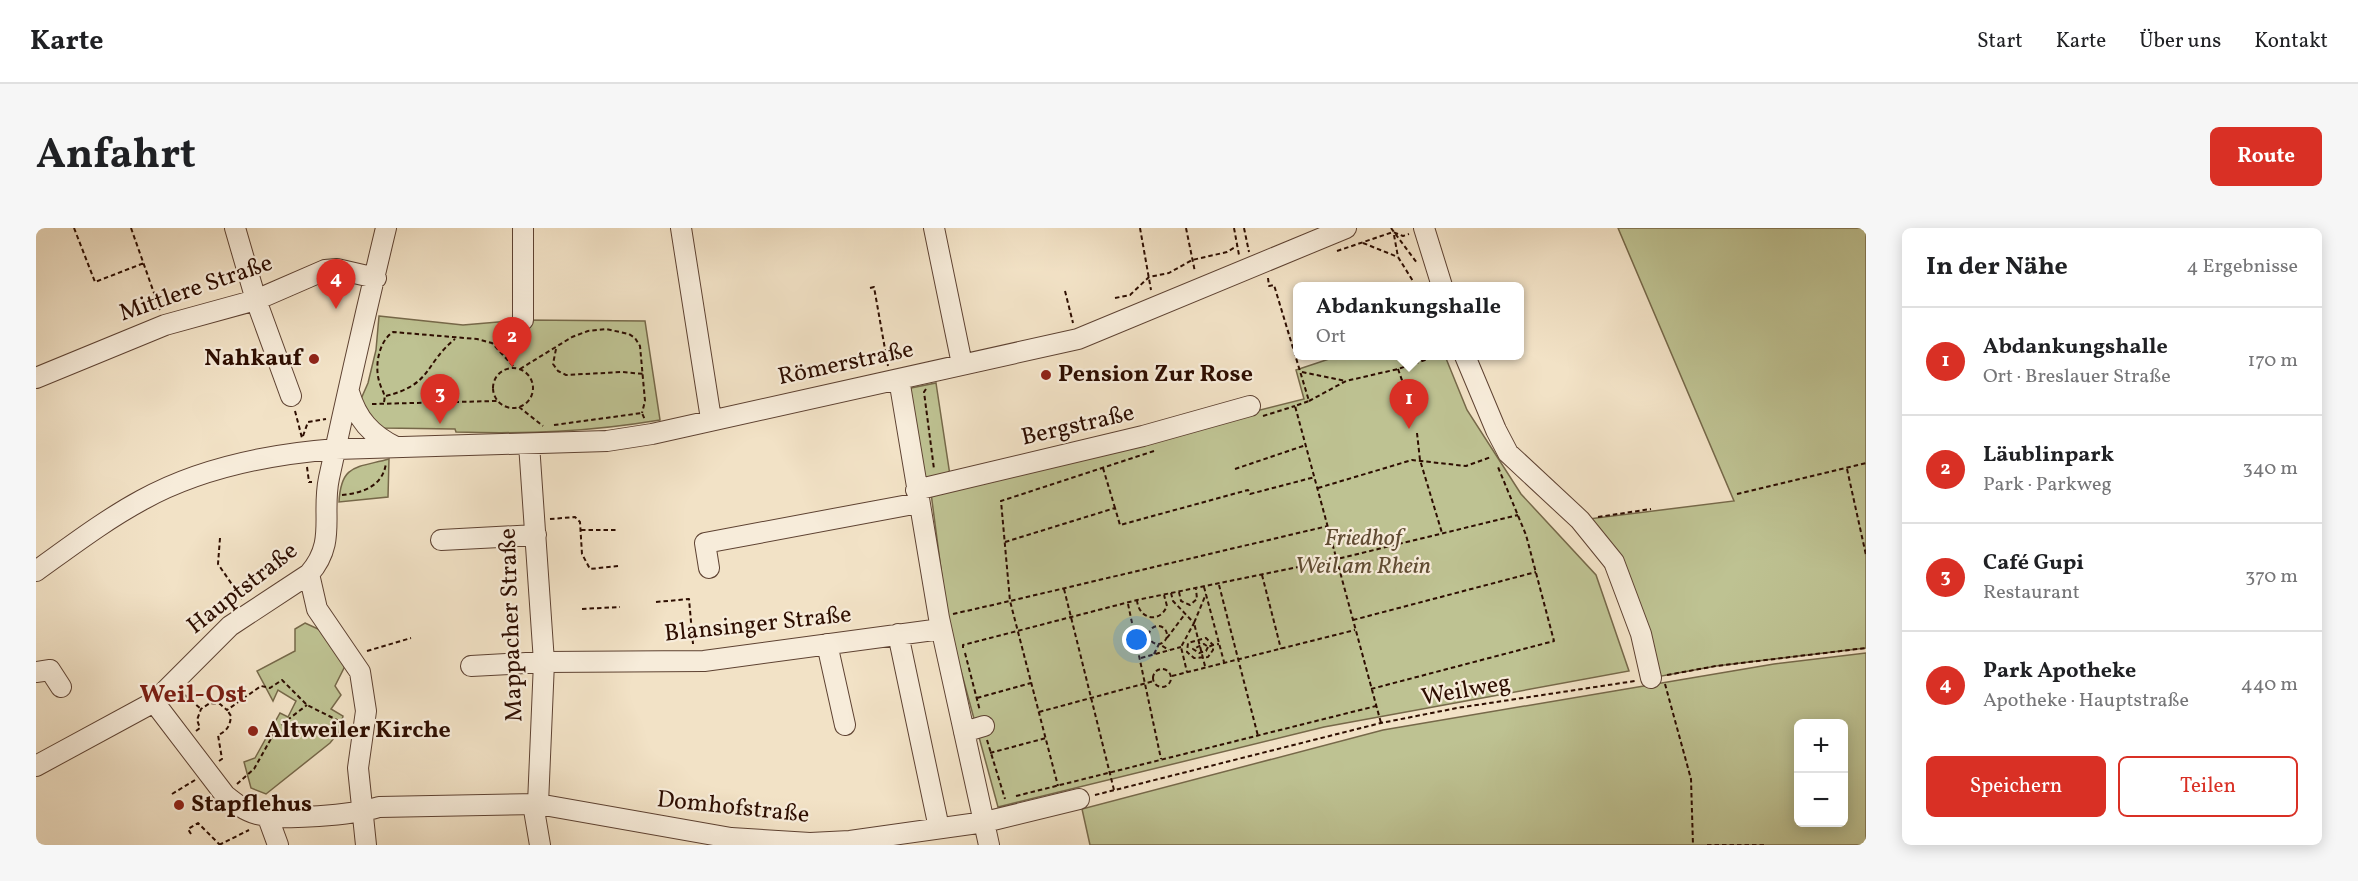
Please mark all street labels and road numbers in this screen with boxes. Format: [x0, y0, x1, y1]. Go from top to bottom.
street label: Mittlere Straße [115, 247, 277, 331]
street label: Römerstraße [775, 333, 917, 395]
street label: Bergstraße [1018, 396, 1138, 456]
street label: Mappacher Straße [492, 528, 532, 722]
street label: Hauptstraße [180, 535, 306, 643]
street label: Blansinger Straße [663, 598, 853, 652]
street label: Weilweg [1419, 666, 1513, 716]
street label: Domhofstraße [655, 783, 811, 833]

